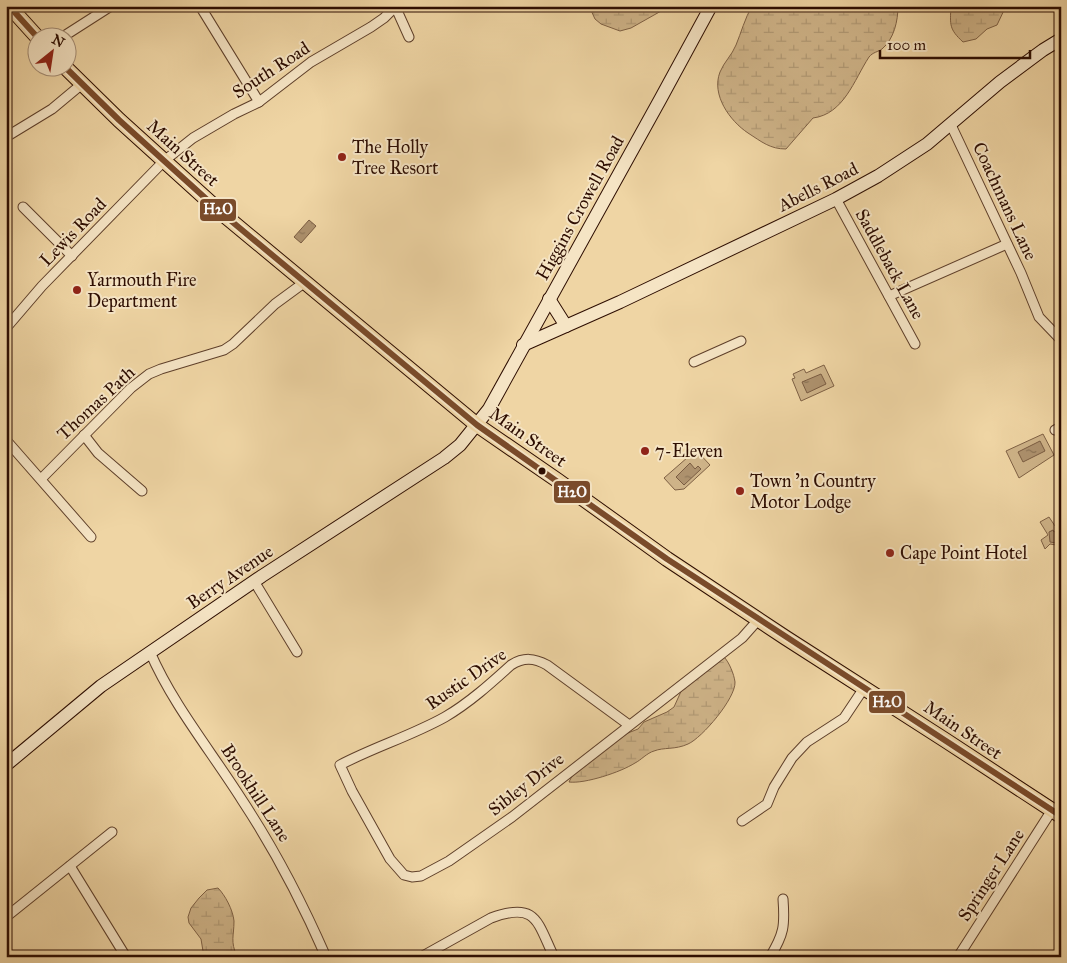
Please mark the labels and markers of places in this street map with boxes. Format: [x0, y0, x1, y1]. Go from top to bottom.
place label: The Holly Tree Resort [352, 136, 439, 179]
marker: The Holly Tree Resort [336, 151, 348, 163]
place label: Yarmouth Fire Department [87, 269, 197, 312]
marker: Yarmouth Fire Department [71, 284, 83, 296]
place label: 7-Eleven [655, 440, 723, 462]
marker: 7-Eleven [639, 445, 651, 457]
unlabelled marker [537, 466, 547, 476]
place label: Town 'n Country Motor Lodge [750, 470, 876, 514]
marker: Town 'n Country Motor Lodge [734, 485, 746, 497]
place label: Cape Point Hotel [900, 542, 1028, 564]
marker: Cape Point Hotel [884, 547, 896, 559]

